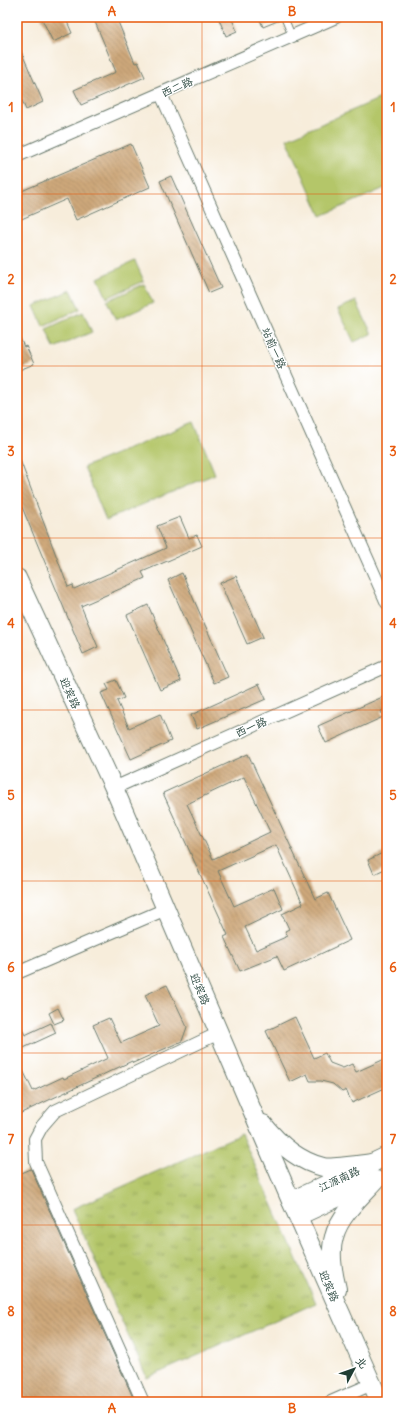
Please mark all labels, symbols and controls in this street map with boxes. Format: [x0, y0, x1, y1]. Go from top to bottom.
text: A [108, 3, 117, 20]
text: B [288, 3, 297, 20]
street label: 西二路 [159, 74, 195, 100]
text: 1 [8, 99, 14, 116]
text: 1 [390, 99, 396, 116]
text: 2 [7, 271, 15, 288]
text: 2 [389, 271, 397, 288]
street label: 站前一路 [259, 325, 289, 371]
text: 3 [7, 443, 15, 460]
text: 3 [389, 443, 397, 460]
text: 4 [7, 615, 15, 632]
text: 4 [389, 615, 397, 632]
street label: 迎宾路 [57, 675, 83, 711]
street label: 西一路 [233, 714, 269, 740]
text: 5 [7, 787, 15, 804]
text: 5 [389, 787, 397, 804]
text: 6 [7, 959, 15, 976]
text: 6 [389, 959, 397, 976]
street label: 迎宾路 [187, 971, 213, 1007]
text: 7 [8, 1131, 15, 1148]
text: 7 [390, 1131, 397, 1148]
street label: 江源南路 [316, 1163, 362, 1195]
street label: 迎宾路 [316, 1268, 342, 1304]
text: 8 [7, 1303, 15, 1320]
text: 8 [389, 1303, 397, 1320]
north arrow [334, 1349, 374, 1389]
text: 北 [353, 1354, 370, 1371]
text: A [108, 1400, 117, 1417]
text: B [288, 1400, 297, 1417]

